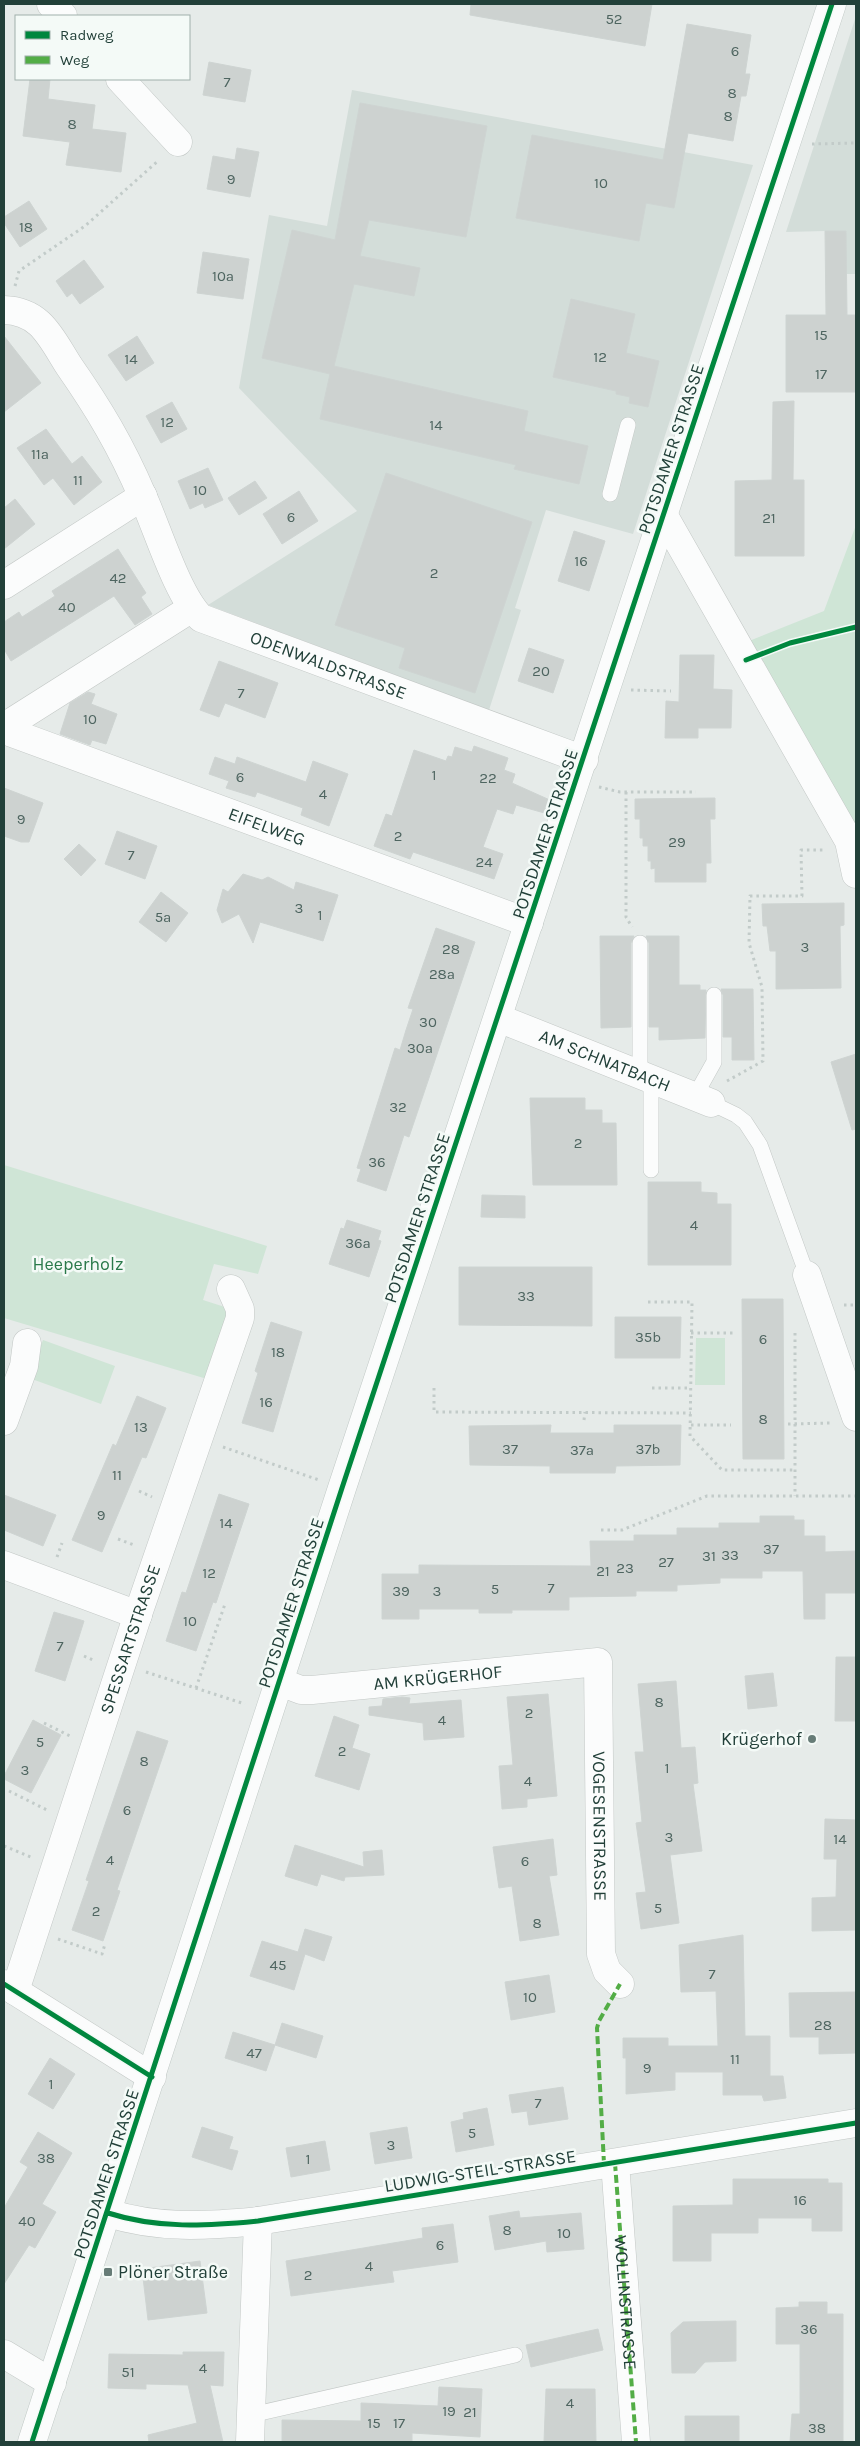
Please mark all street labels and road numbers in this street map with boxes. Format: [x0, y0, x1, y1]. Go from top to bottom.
street label: POTSDAMER STRASSE [633, 361, 709, 537]
street label: ODENWALDSTRASSE [247, 626, 410, 704]
street label: POTSDAMER STRASSE [507, 746, 583, 922]
street label: EIFELWEG [225, 802, 308, 851]
street label: AM SCHNATBACH [536, 1025, 674, 1097]
street label: POTSDAMER STRASSE [379, 1130, 455, 1306]
street label: POTSDAMER STRASSE [253, 1515, 329, 1691]
street label: SPESSARTSTRASSE [95, 1562, 165, 1717]
street label: AM KRÜGERHOF [372, 1660, 503, 1695]
street label: VOGESENSTRASSE [588, 1751, 611, 1901]
street label: POTSDAMER STRASSE [68, 2086, 144, 2262]
street label: LUDWIG-STEIL-STRASSE [383, 2145, 577, 2197]
street label: WOLLINSTRASSE [609, 2234, 642, 2371]

